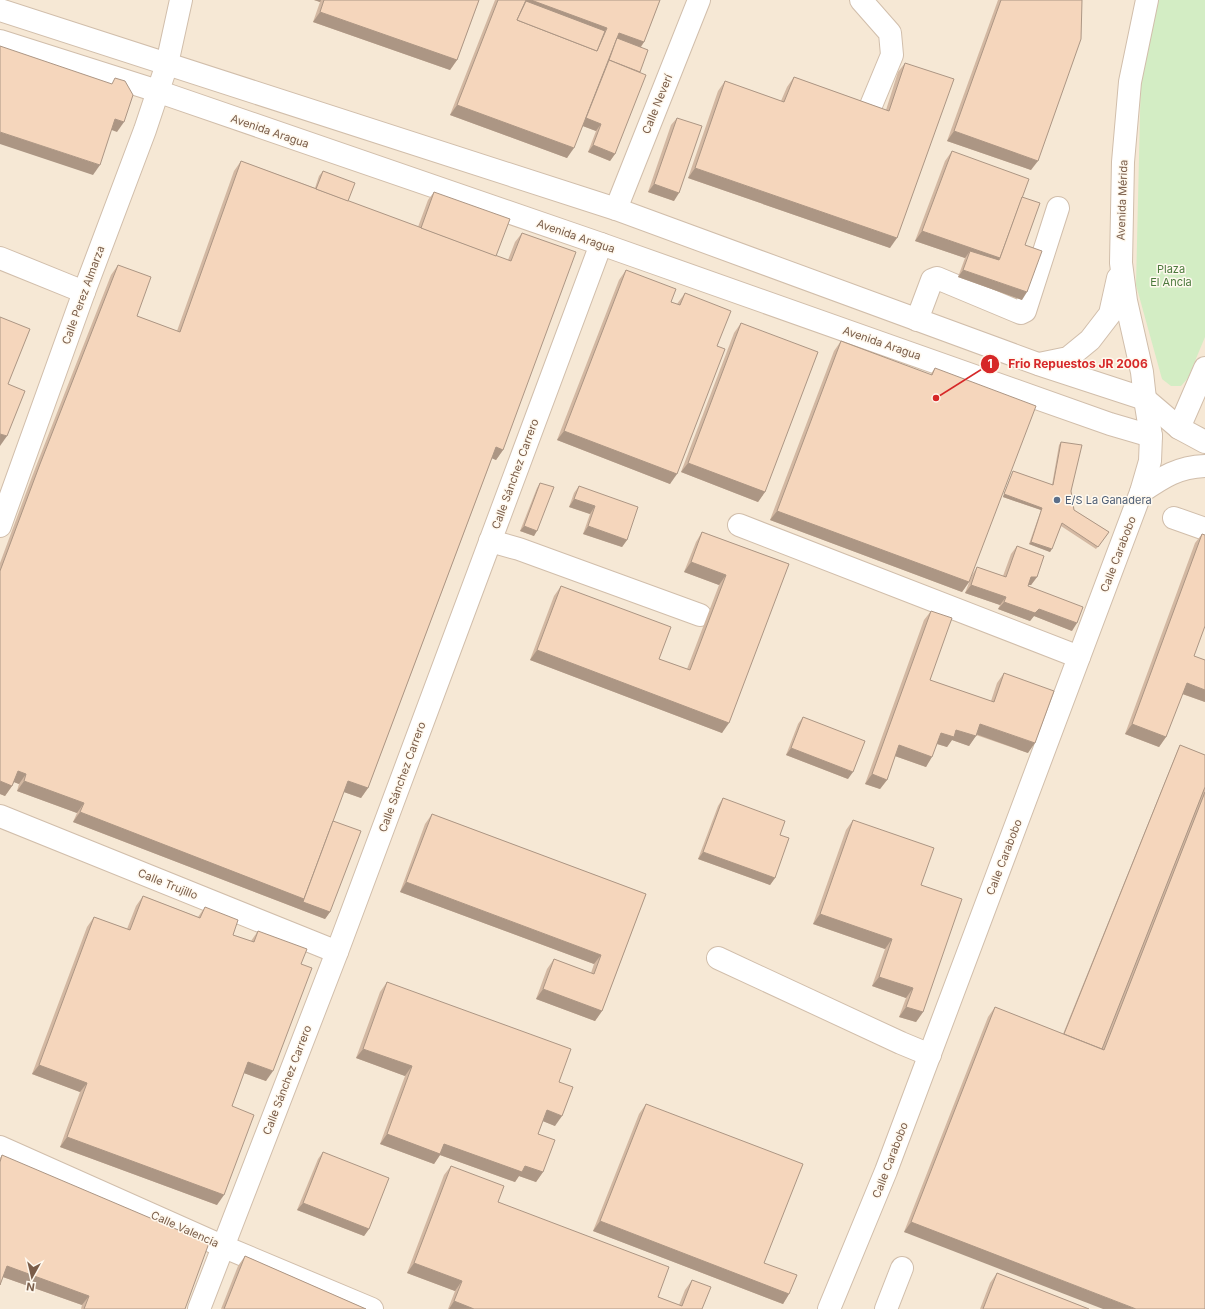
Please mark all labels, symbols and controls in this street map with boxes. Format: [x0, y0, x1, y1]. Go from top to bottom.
street label: Calle Neverí [639, 72, 675, 136]
street label: Avenida Aragua [229, 111, 311, 151]
street label: Avenida Mérida [1114, 159, 1130, 241]
street label: Avenida Aragua [535, 216, 617, 256]
street label: Calle Perez Almarza [59, 244, 107, 346]
park label: Plaza El Ancla [1150, 262, 1192, 289]
street label: Avenida Aragua [841, 323, 923, 363]
callout: Frio Repuestos JR 2006 [980, 352, 1156, 376]
text: 1 [987, 356, 993, 371]
text: Frio Repuestos JR 2006 [1008, 356, 1148, 371]
street label: Calle Sánchez Carrero [489, 417, 542, 531]
place label: E/S La Ganadera [1065, 493, 1152, 507]
marker: E/S La Ganadera [1052, 495, 1062, 505]
street label: Calle Carabobo [1097, 514, 1139, 594]
street label: Calle Sánchez Carrero [376, 720, 429, 834]
street label: Calle Carabobo [983, 817, 1025, 897]
street label: Calle Trujillo [136, 866, 200, 903]
street label: Calle Sánchez Carrero [260, 1023, 315, 1137]
street label: Calle Carabobo [869, 1120, 911, 1200]
street label: Calle Valencia [149, 1208, 221, 1250]
north arrow [12, 1257, 52, 1297]
text: N [25, 1279, 36, 1294]

